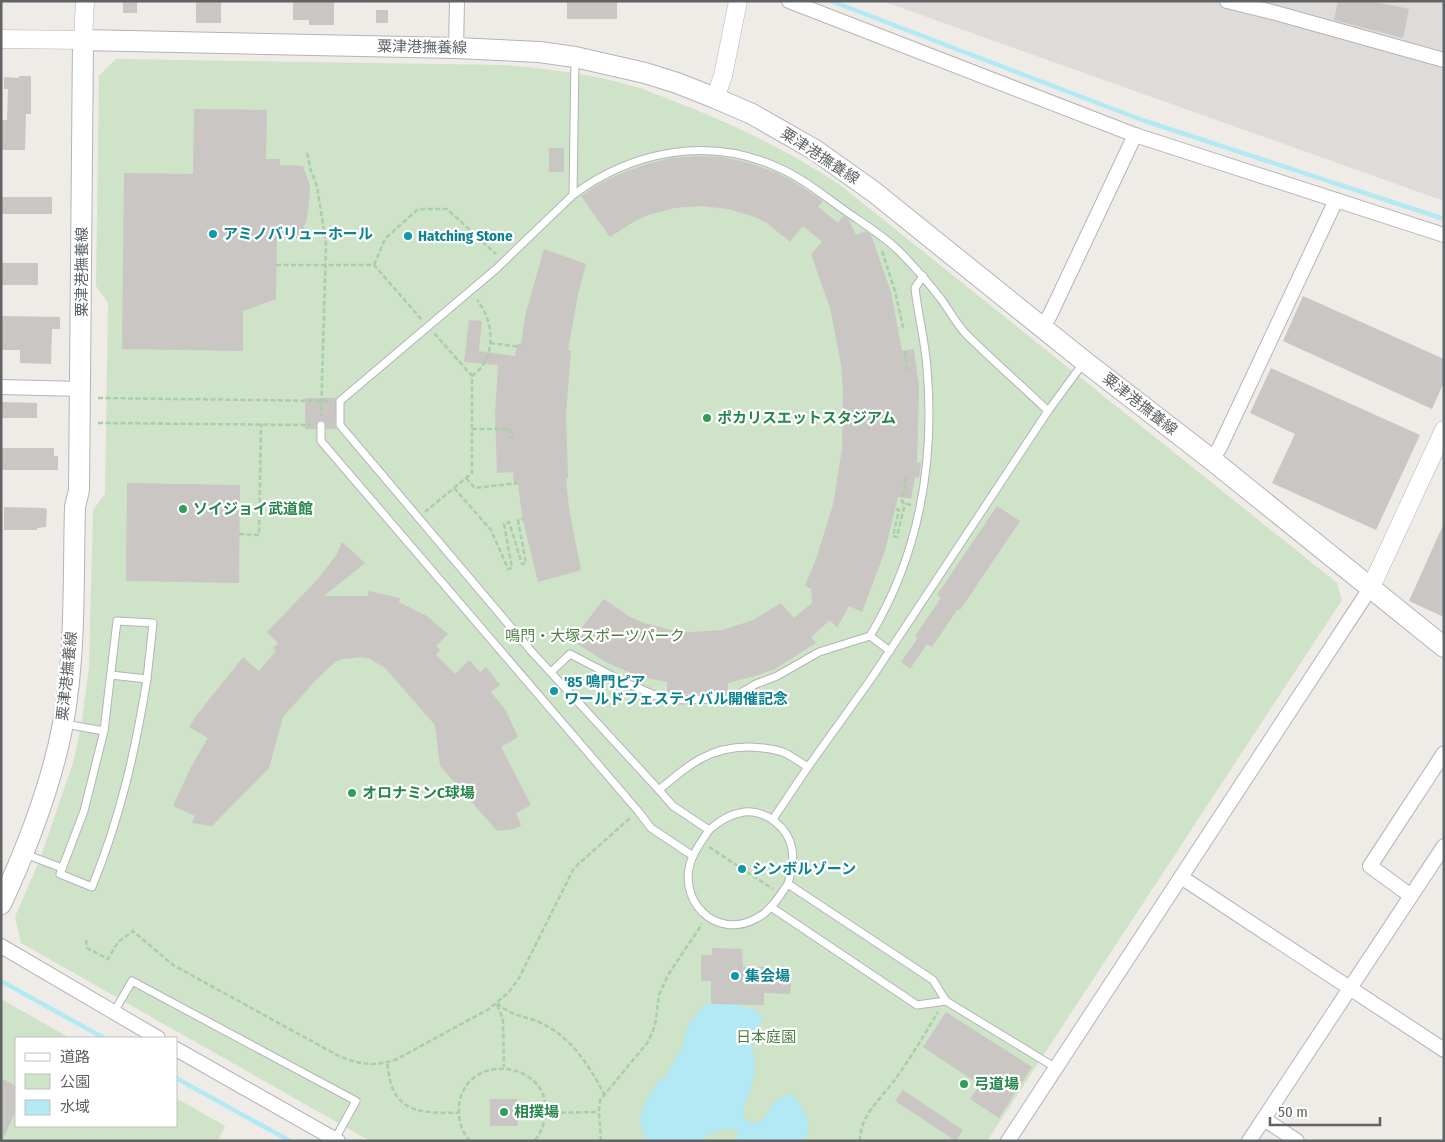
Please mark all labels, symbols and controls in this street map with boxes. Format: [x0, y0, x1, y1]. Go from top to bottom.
street label: 粟津港撫養線 [377, 37, 467, 57]
street label: 粟津港撫養線 [777, 124, 863, 188]
place label: アミノバリューホール [223, 225, 373, 243]
street label: 粟津港撫養線 [73, 227, 91, 317]
place label: Hatching Stone [418, 227, 513, 245]
marker: アミノバリューホール [207, 228, 219, 240]
marker: Hatching Stone [402, 230, 414, 242]
street label: 粟津港撫養線 [1099, 369, 1181, 439]
place label: ポカリスエットスタジアム [717, 409, 896, 427]
marker: ポカリスエットスタジアム [701, 412, 713, 424]
place label: ソイジョイ武道館 [193, 500, 313, 518]
marker: ソイジョイ武道館 [177, 503, 189, 515]
park label: 鳴門・大塚スポーツパーク [505, 627, 685, 645]
street label: 粟津港撫養線 [53, 630, 81, 722]
place label: '85 鳴門ピア ワールドフェスティバル開催記念 [564, 673, 788, 708]
marker: '85 鳴門ピア ワールドフェスティバル開催記念 [548, 685, 560, 697]
place label: オロナミンC球場 [362, 784, 475, 802]
marker: オロナミンC球場 [346, 787, 358, 799]
place label: シンボルゾーン [752, 860, 856, 878]
marker: シンボルゾーン [736, 863, 748, 875]
place label: 集会場 [744, 967, 790, 985]
marker: 集会場 [729, 970, 741, 982]
park label: 日本庭園 [736, 1028, 796, 1046]
legend [15, 1037, 178, 1127]
text: 道路 [60, 1048, 90, 1066]
text: 公園 [60, 1073, 90, 1091]
place label: 弓道場 [974, 1075, 1019, 1093]
marker: 弓道場 [958, 1078, 970, 1090]
scale bar [1270, 1094, 1380, 1126]
text: 水域 [60, 1098, 90, 1116]
place label: 相撲場 [514, 1103, 559, 1121]
text: 50 m [1278, 1103, 1308, 1121]
marker: 相撲場 [498, 1106, 510, 1118]

